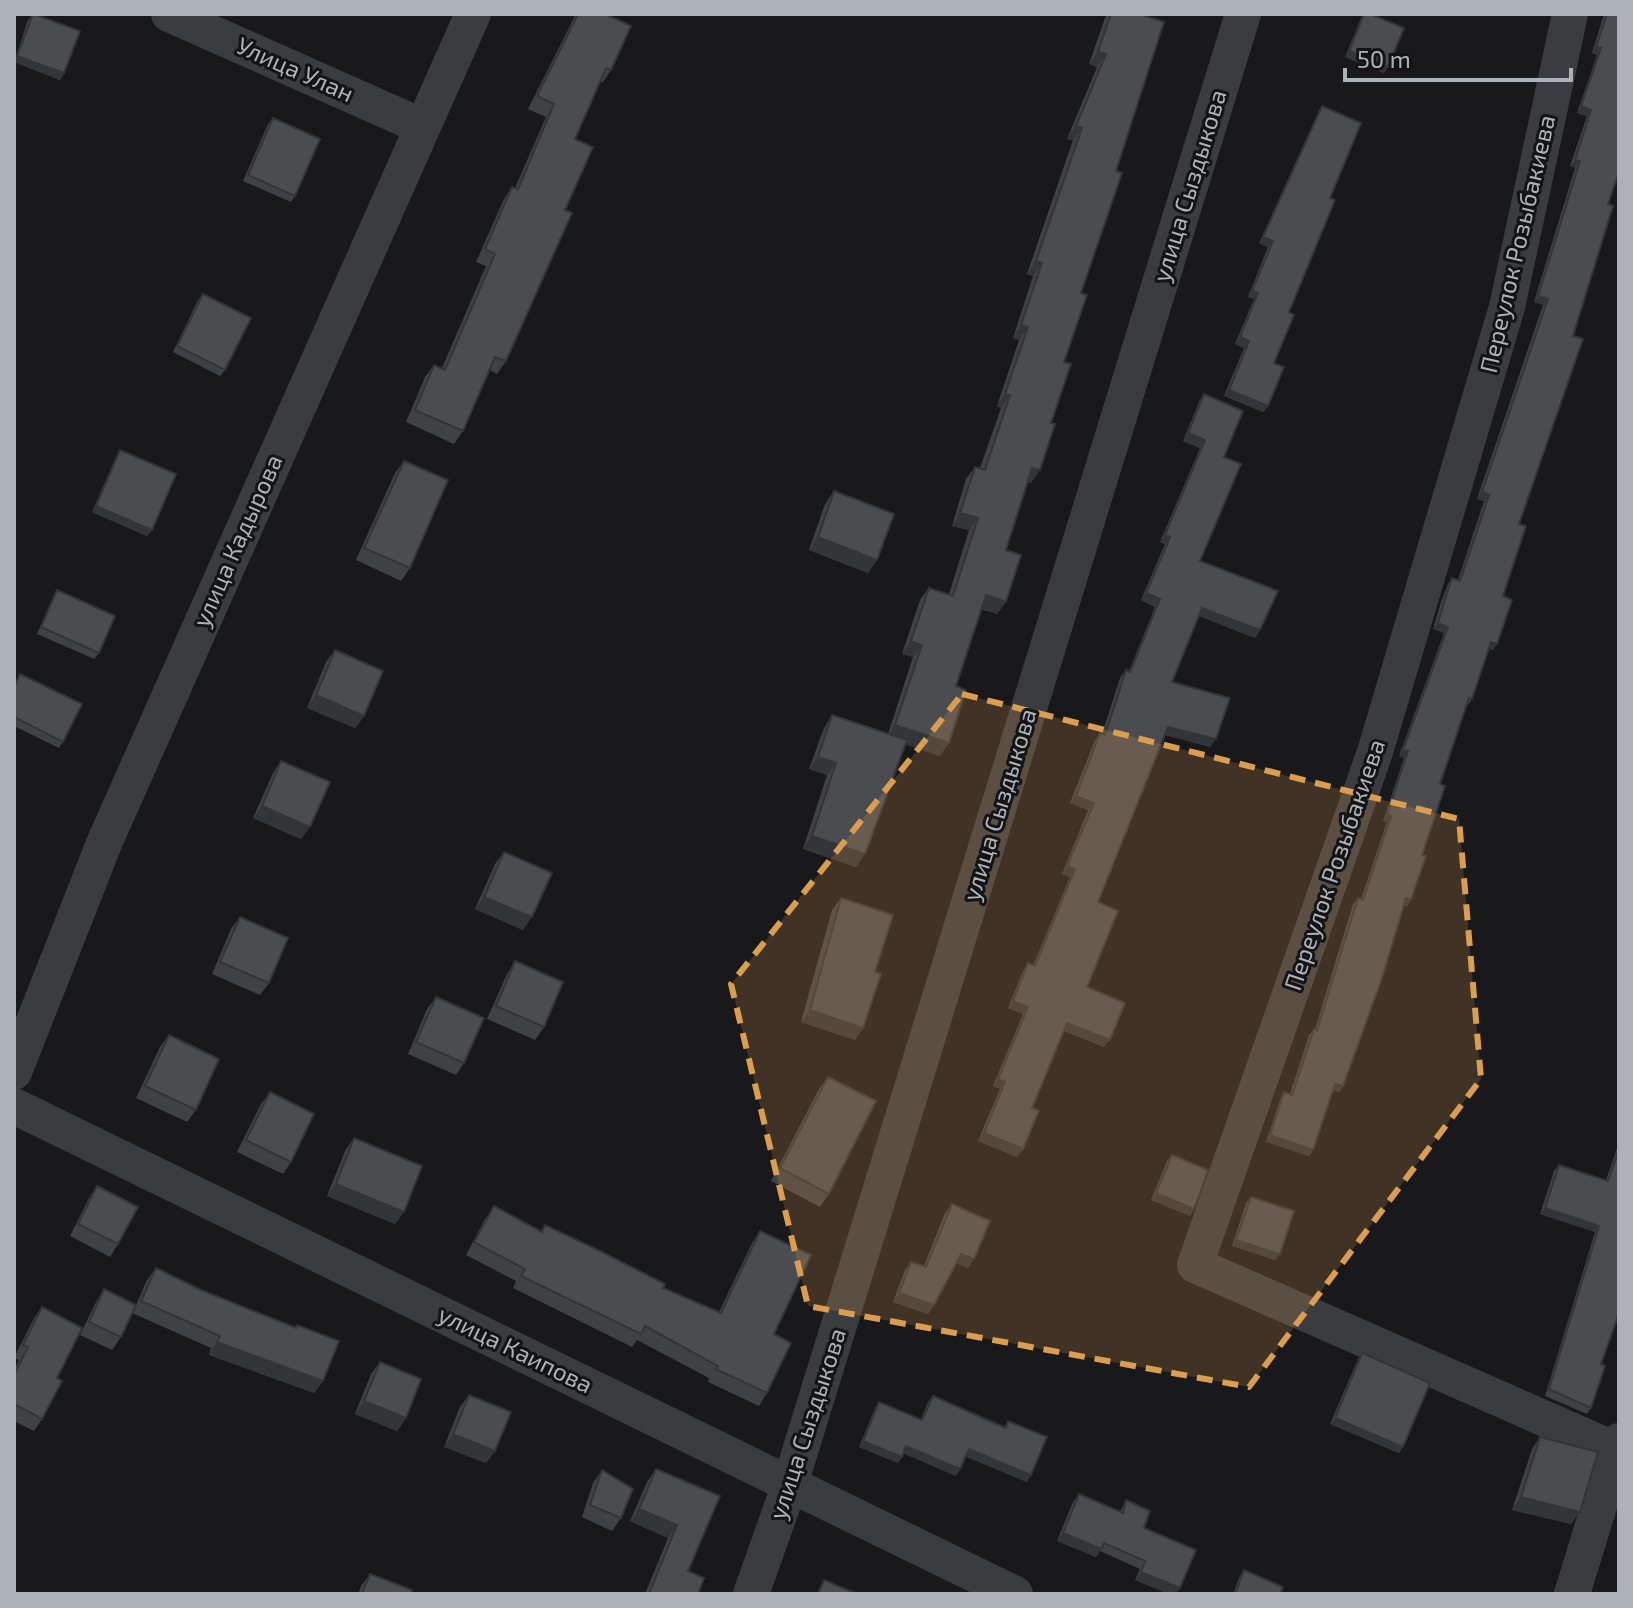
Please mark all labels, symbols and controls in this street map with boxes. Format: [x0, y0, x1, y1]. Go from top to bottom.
street label: Улица Улан [233, 30, 358, 107]
scale bar [1345, 32, 1571, 82]
text: 50 m [1357, 44, 1411, 73]
street label: улица Сыздыкова [1146, 86, 1233, 286]
street label: Переулок Розыбакиева [1473, 112, 1561, 376]
street label: улица Кадырова [186, 450, 289, 632]
street label: улица Сыздыкова [956, 705, 1043, 905]
street label: Переулок Розыбакиева [1277, 735, 1391, 994]
street label: улица Каипова [433, 1299, 598, 1399]
street label: улица Сыздыкова [762, 1324, 852, 1523]

